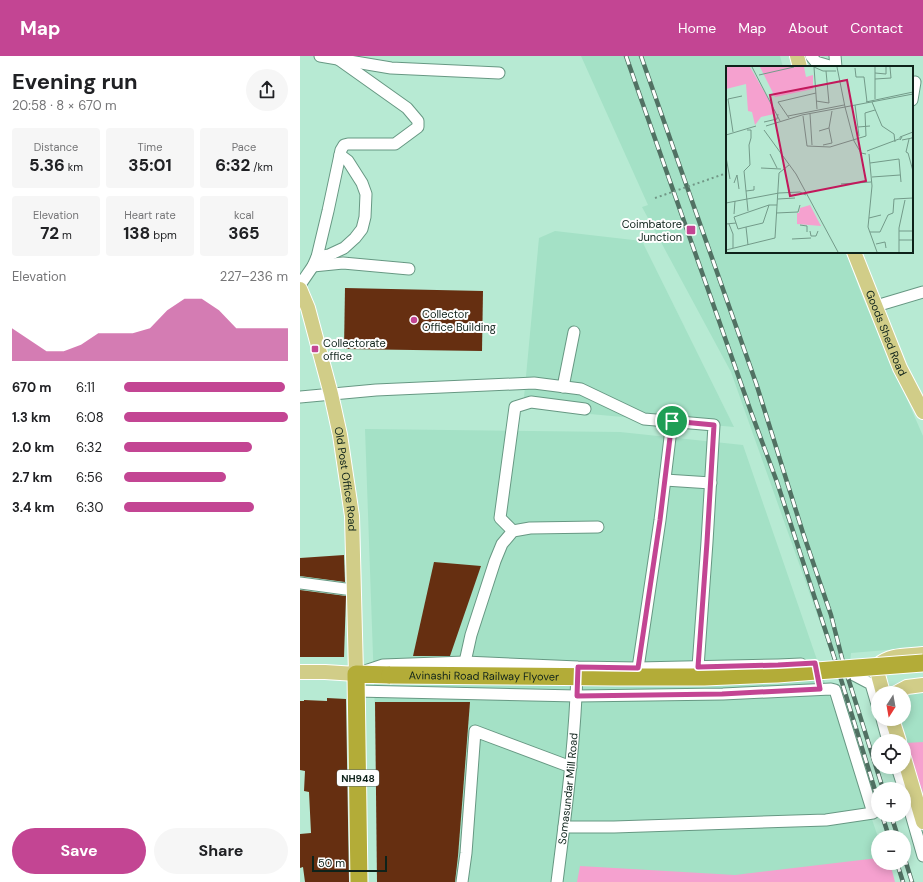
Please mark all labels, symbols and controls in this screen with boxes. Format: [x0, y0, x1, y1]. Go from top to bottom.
text: Map [20, 16, 60, 41]
text: Home [678, 19, 716, 37]
text: Map [738, 19, 766, 37]
text: About [788, 19, 828, 37]
text: Contact [850, 19, 903, 37]
inset map [726, 66, 913, 253]
text: Evening run [12, 67, 138, 96]
button: share [246, 69, 288, 111]
text: 20:58 · 8 × 670 m [12, 97, 117, 114]
text: Distance [34, 140, 78, 154]
text: Time [138, 140, 162, 154]
text: Pace [232, 140, 256, 154]
text: 5.36 [29, 154, 65, 176]
text: 35:01 [128, 154, 172, 176]
text: 6:32 [215, 154, 250, 176]
text: km [65, 160, 83, 174]
text: /km [250, 160, 273, 174]
text: Elevation [33, 208, 79, 222]
text: Heart rate [124, 208, 176, 222]
text: kcal [234, 208, 254, 222]
place label: Coimbatore Junction [622, 217, 682, 244]
text: 72 [40, 222, 59, 244]
text: 138 [123, 222, 150, 244]
text: 365 [228, 222, 260, 244]
marker: Coimbatore Junction [685, 224, 697, 236]
text: m [59, 228, 72, 242]
text: bpm [150, 228, 177, 242]
text: Elevation [12, 268, 66, 285]
text: 227–236 m [220, 268, 288, 285]
street label: Goods Shed Road [863, 288, 910, 378]
place label: Collector Office Building [422, 307, 496, 334]
marker: Collector Office Building [409, 315, 419, 325]
place label: Collectorate office [323, 336, 386, 363]
marker: Collectorate office [310, 344, 320, 354]
text: 670 m [12, 379, 51, 396]
text: 6:11 [76, 379, 95, 396]
pin [655, 404, 689, 438]
text: 1.3 km [12, 409, 51, 426]
text: 6:08 [76, 409, 104, 426]
icon: arrive [661, 410, 683, 432]
street label: Old Post Office Road [331, 425, 359, 532]
text: 2.0 km [12, 439, 54, 456]
text: 6:32 [76, 439, 102, 456]
text: 2.7 km [12, 469, 52, 486]
text: 6:56 [76, 469, 103, 486]
text: 3.4 km [12, 499, 54, 516]
text: 6:30 [76, 499, 103, 516]
street label: Avinashi Road Railway Flyover [409, 668, 559, 683]
north arrow [871, 686, 911, 726]
map controls [871, 686, 911, 870]
street label: Somasundar Mill Road [555, 732, 581, 845]
button: locate [871, 734, 911, 774]
road number: NH948 [337, 770, 379, 786]
button: + [871, 782, 911, 822]
button: Save [12, 828, 146, 874]
button: Share [154, 828, 288, 874]
button: − [871, 830, 911, 870]
scale bar [312, 854, 387, 873]
text: 50 m [318, 856, 345, 870]

